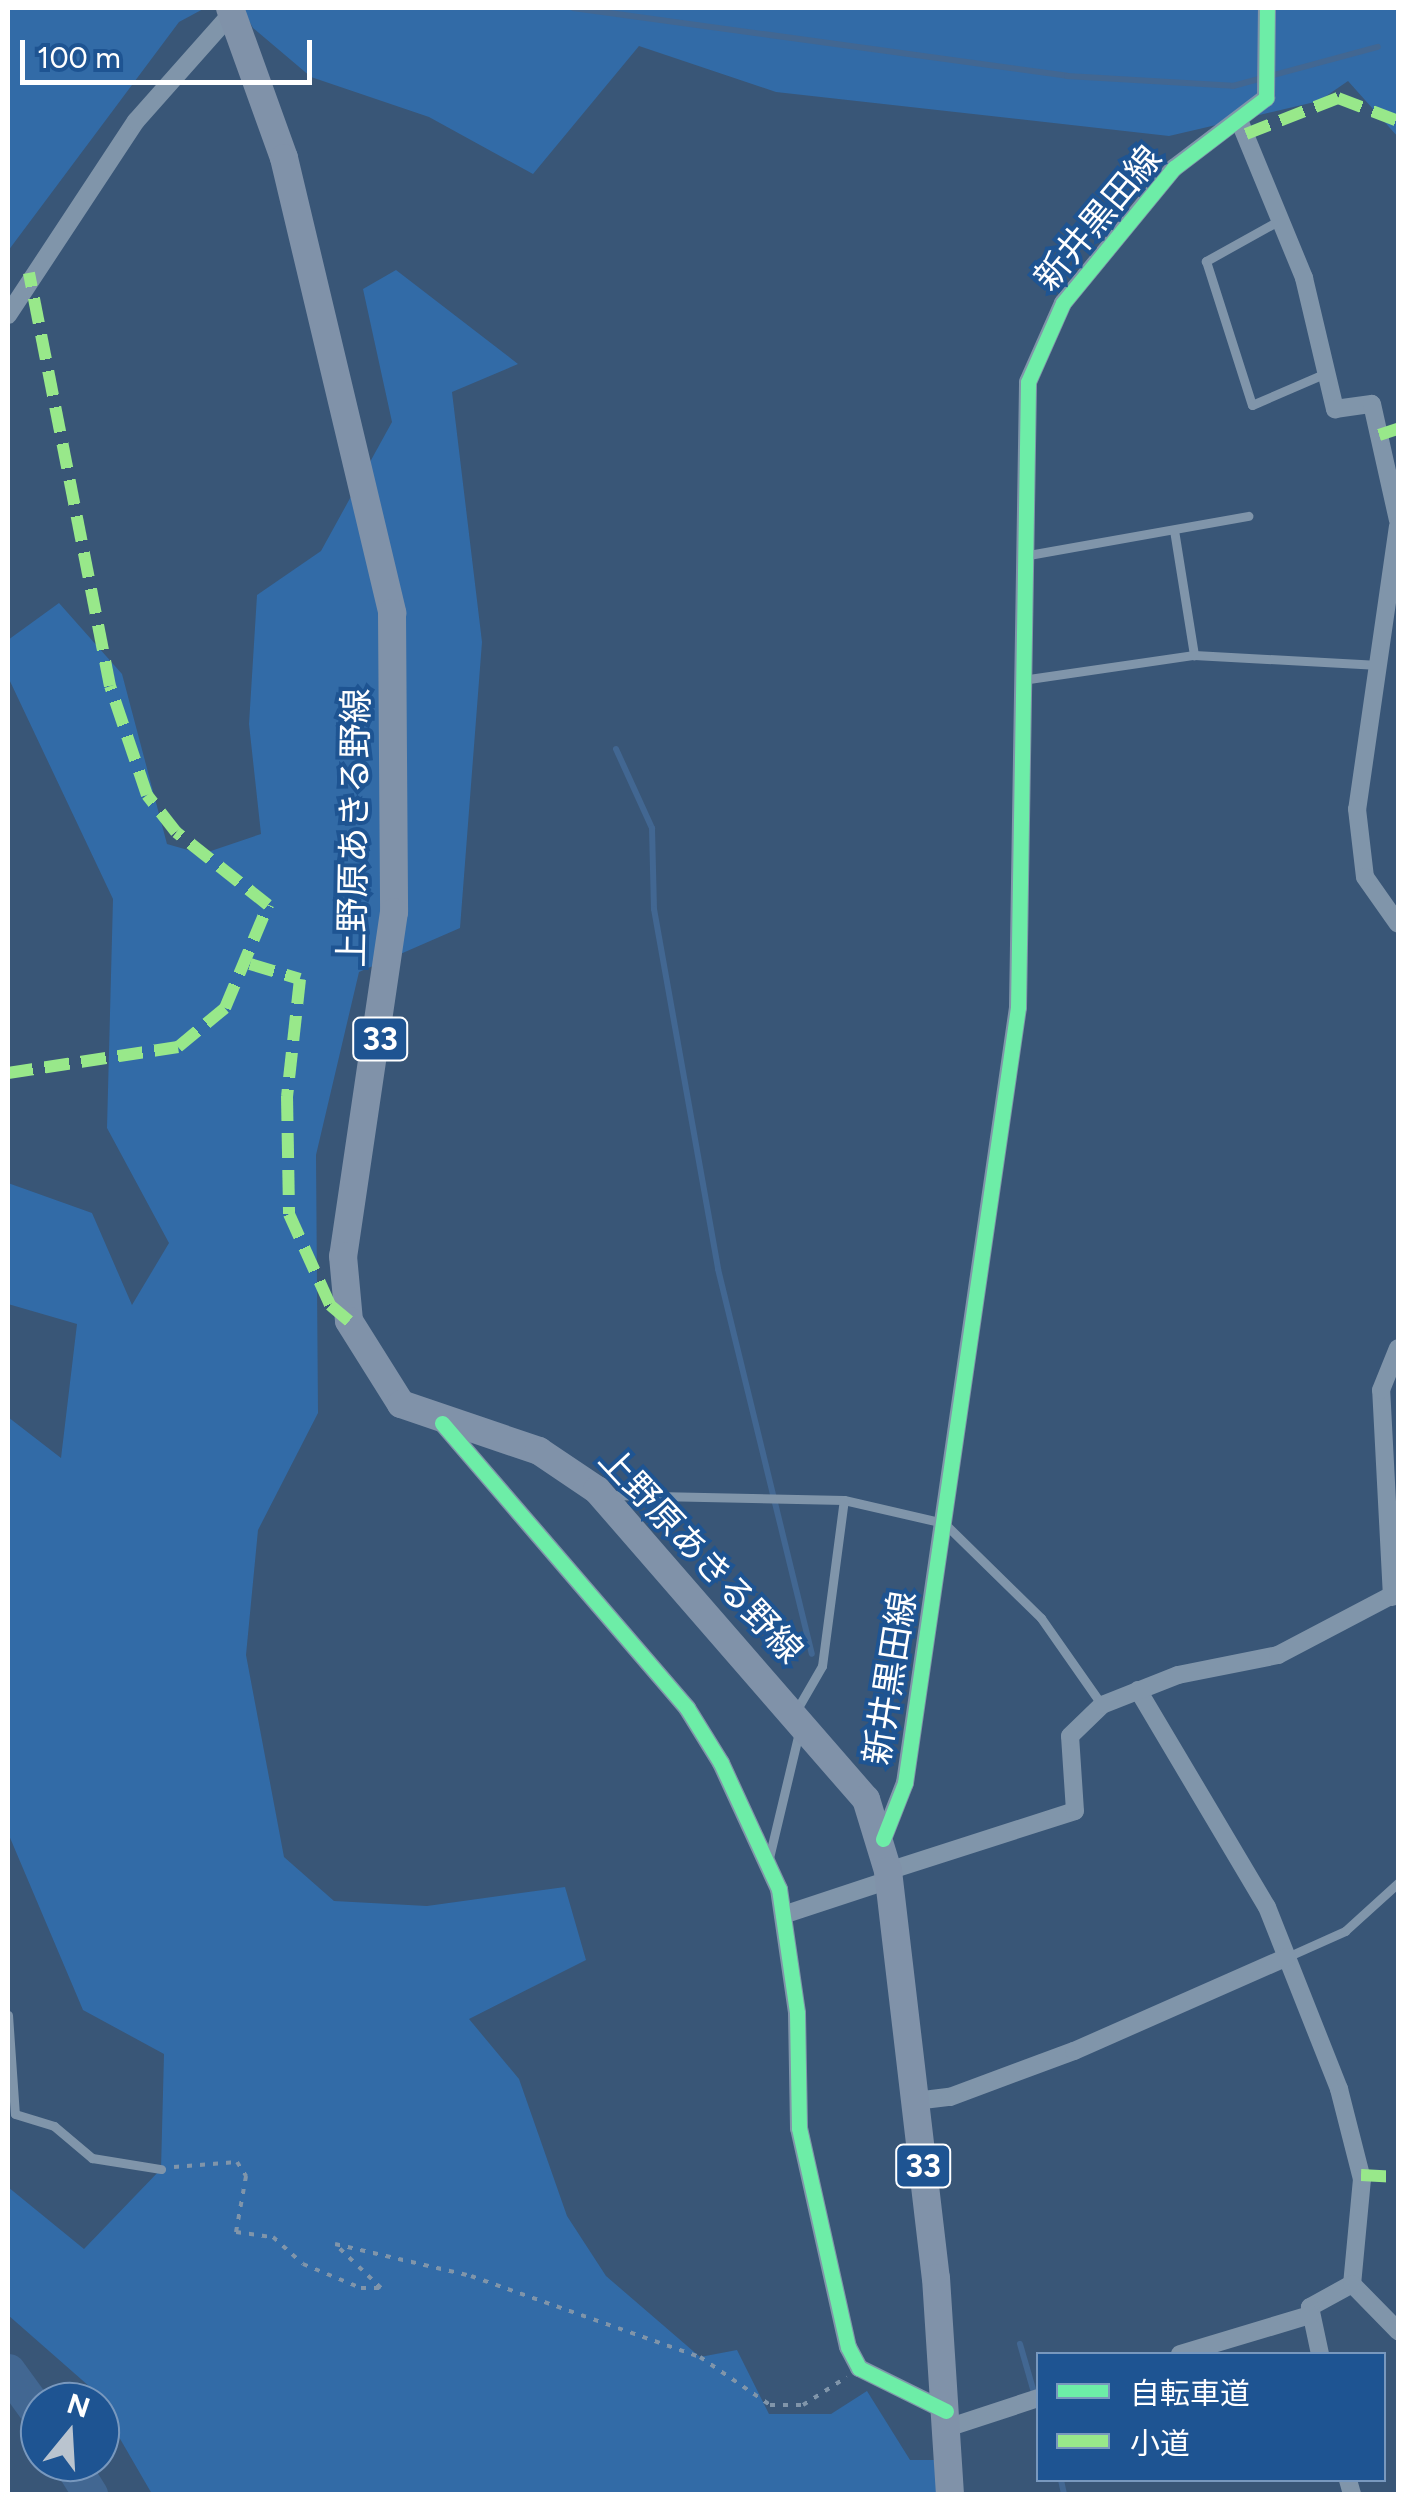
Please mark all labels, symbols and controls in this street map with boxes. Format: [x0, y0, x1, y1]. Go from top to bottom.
scale bar [25, 20, 318, 82]
text: 100 m [37, 39, 121, 76]
street label: 新井黒田線 [1026, 137, 1170, 299]
street label: 上野原あきる野線 [331, 688, 377, 968]
road number: 33 [350, 1012, 410, 1066]
street label: 上野原あきる野線 [590, 1438, 812, 1672]
street label: 新井黒田線 [856, 1588, 924, 1768]
road number: 33 [893, 2139, 953, 2193]
legend [1036, 2352, 1386, 2482]
text: 自転車道 [1130, 2375, 1250, 2412]
north arrow [20, 2382, 120, 2482]
text: N [63, 2386, 94, 2425]
text: 小道 [1130, 2425, 1190, 2462]

